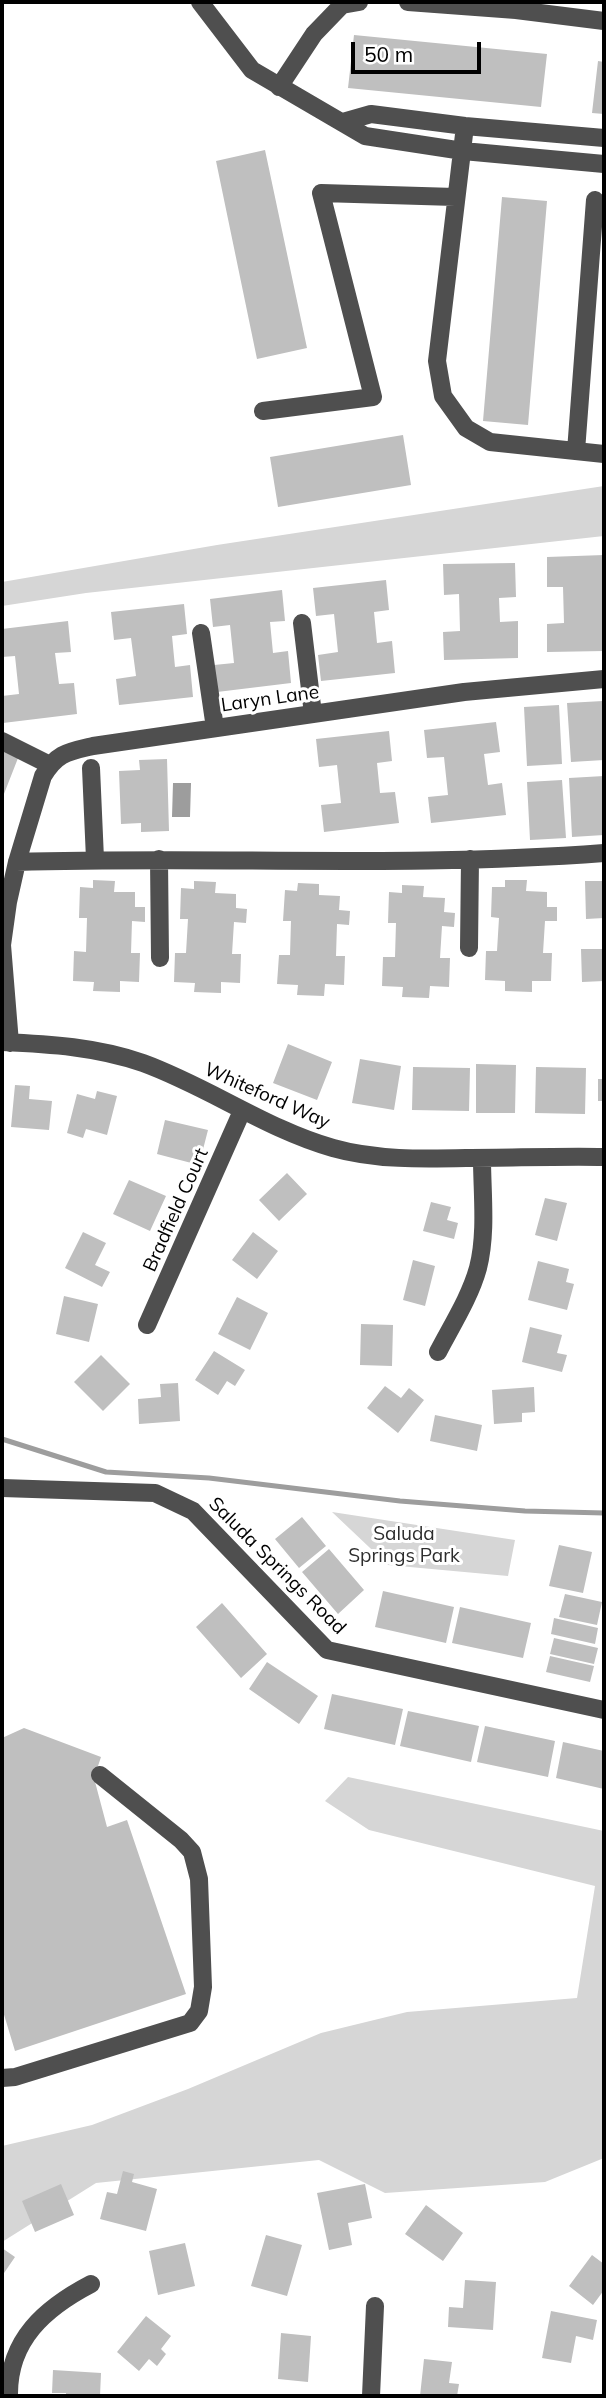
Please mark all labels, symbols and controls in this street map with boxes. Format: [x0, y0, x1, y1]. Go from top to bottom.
scale bar [354, 28, 484, 72]
text: 50 m [364, 41, 413, 67]
street label: Laryn Lane [220, 681, 320, 717]
street label: Whiteford Way [201, 1058, 333, 1134]
street label: Bradfield Court [139, 1145, 213, 1275]
street label: Saluda Springs Road [204, 1493, 350, 1639]
park label: Saluda Springs Park [348, 1523, 460, 1567]

